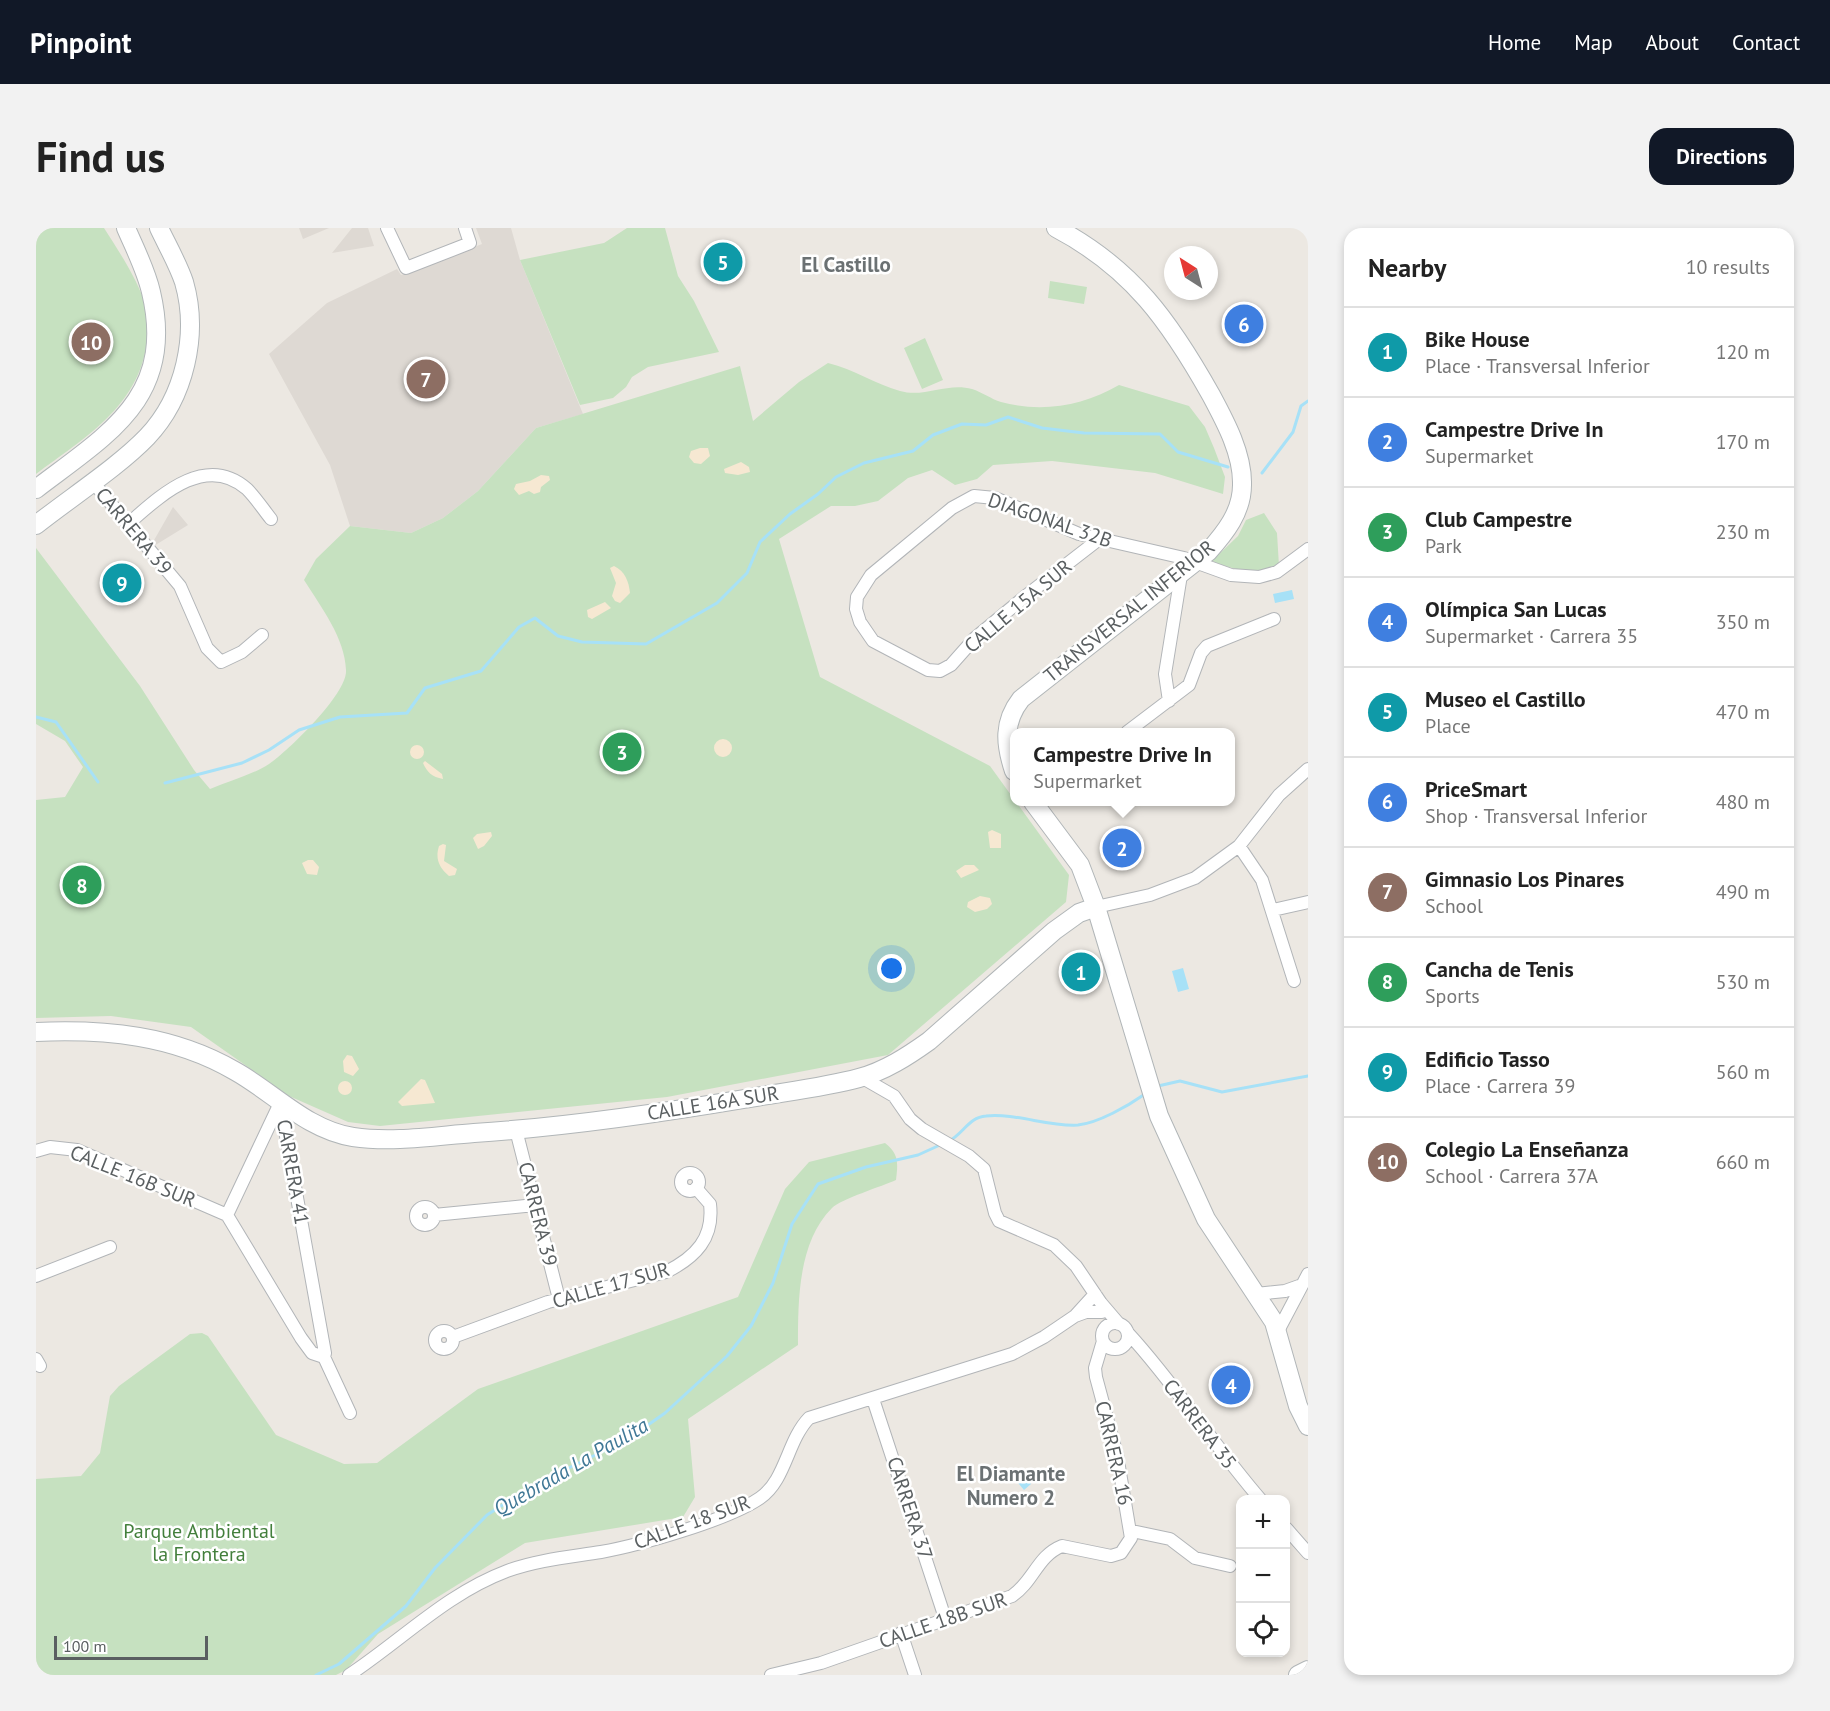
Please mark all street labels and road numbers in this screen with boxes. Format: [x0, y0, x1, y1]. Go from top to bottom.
street label: CARRERA 39 [90, 482, 178, 580]
street label: DIAGONAL 32B [985, 487, 1115, 553]
street label: TRANSVERSAL INFERIOR [1038, 534, 1220, 688]
street label: CALLE 15A SUR [959, 553, 1077, 659]
street label: CALLE 16A SUR [645, 1080, 781, 1126]
street label: CARRERA 41 [271, 1117, 315, 1227]
street label: CALLE 16B SUR [66, 1139, 200, 1213]
street label: CARRERA 39 [513, 1159, 563, 1269]
street label: CALLE 17 SUR [549, 1256, 673, 1314]
street label: CARRERA 35 [1158, 1374, 1242, 1474]
street label: CARRERA 16 [1089, 1398, 1139, 1508]
street label: CARRERA 37 [881, 1453, 939, 1563]
street label: CALLE 18 SUR [630, 1489, 754, 1555]
street label: CALLE 18B SUR [876, 1586, 1011, 1654]

